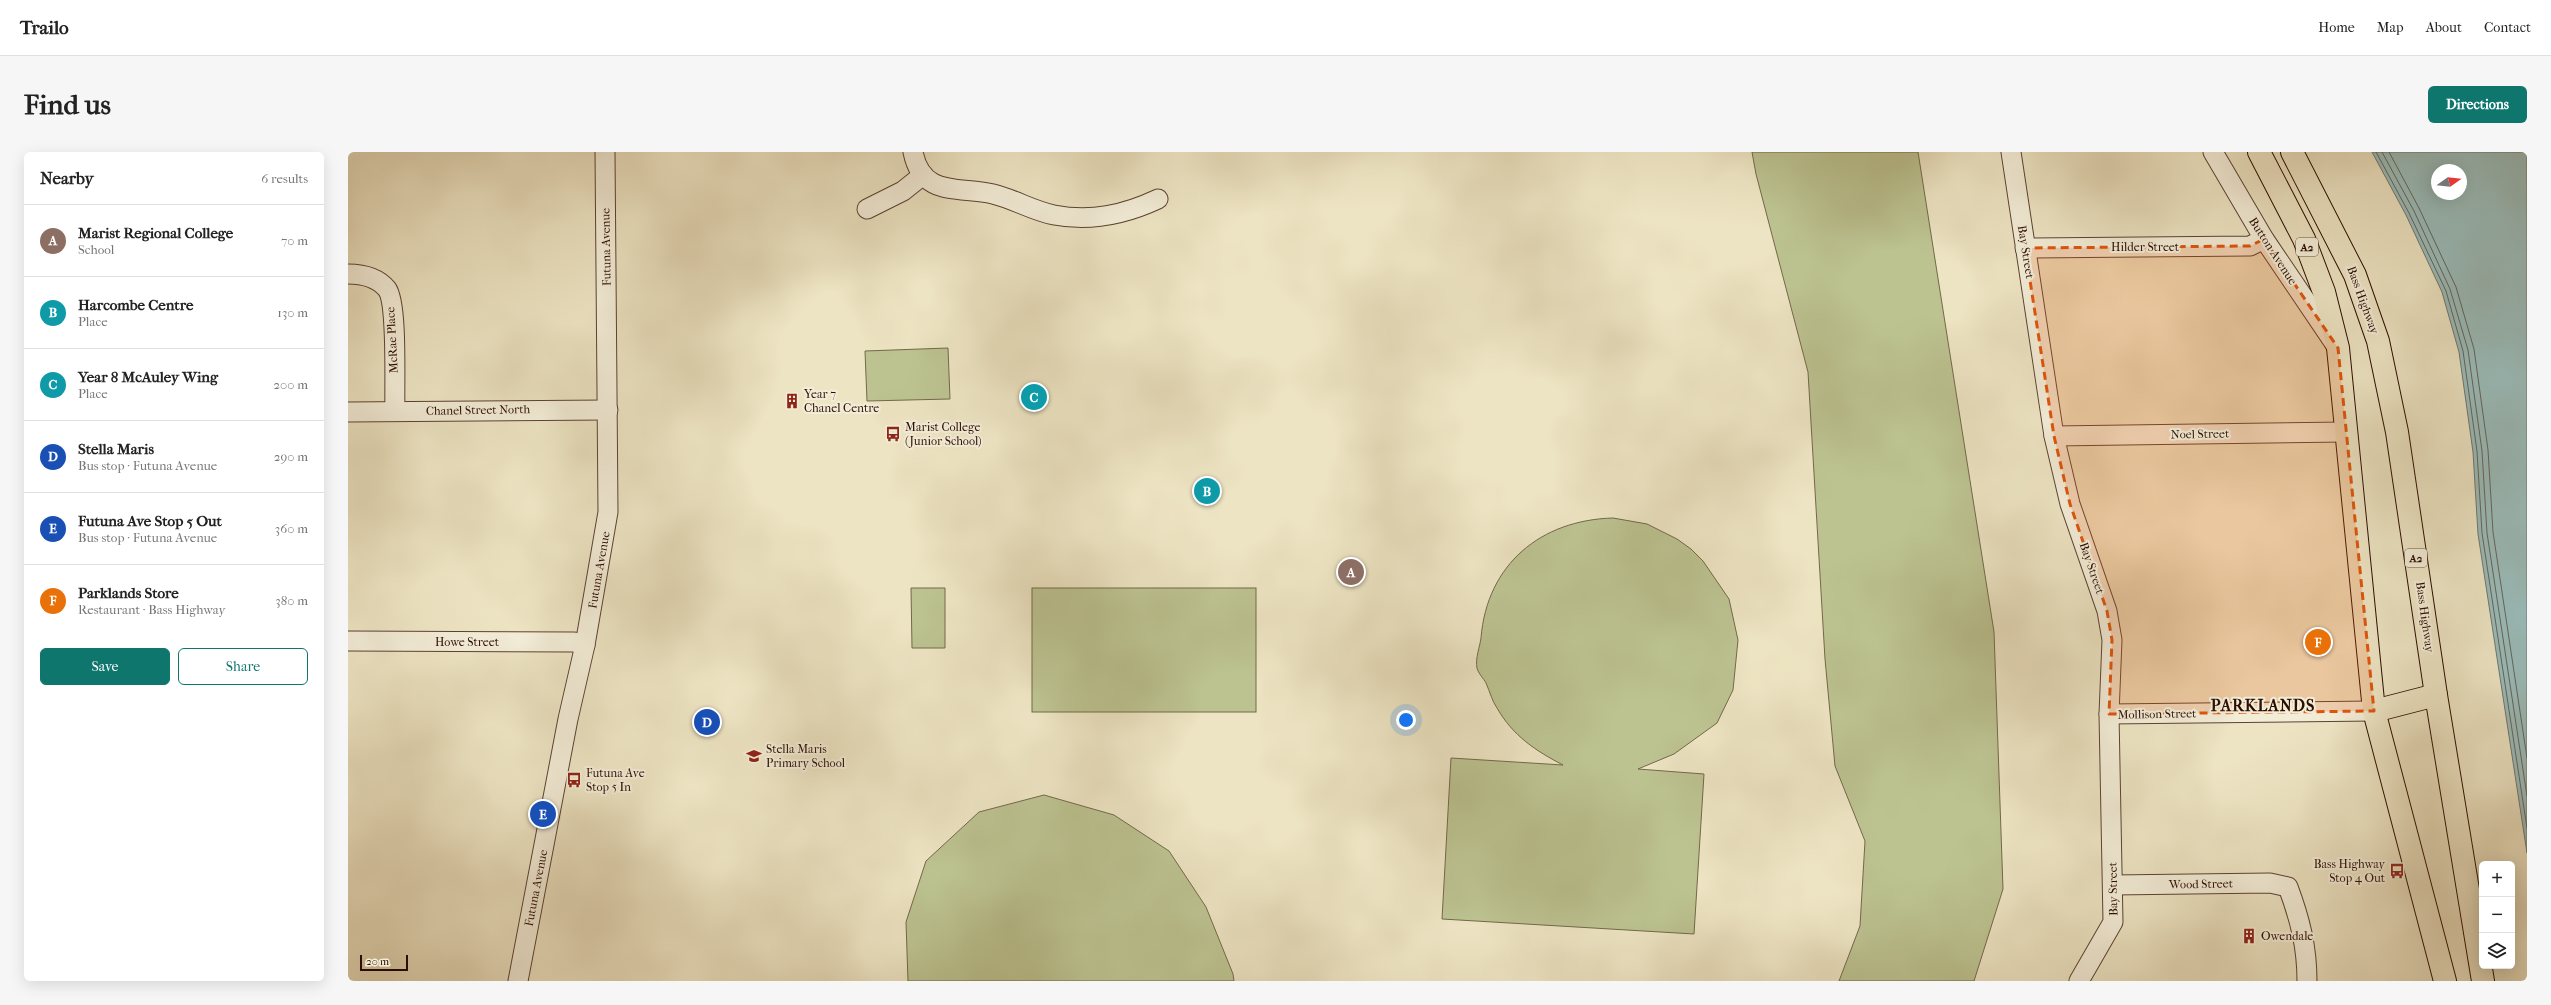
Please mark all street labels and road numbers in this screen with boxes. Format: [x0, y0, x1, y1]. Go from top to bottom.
street label: Futuna Avenue [598, 208, 614, 286]
street label: Button Avenue [2246, 215, 2300, 287]
street label: Bay Street [2015, 224, 2037, 280]
road number: A2 [2296, 238, 2318, 256]
street label: Hilder Street [2111, 240, 2180, 254]
street label: Bass Highway [2344, 264, 2382, 336]
street label: McRae Place [383, 306, 401, 374]
street label: Chanel Street North [426, 402, 531, 418]
street label: Noel Street [2171, 426, 2230, 442]
street label: Futuna Avenue [585, 530, 613, 610]
street label: Bay Street [2077, 540, 2108, 596]
road number: A2 [2405, 549, 2427, 567]
street label: Bass Highway [2413, 581, 2437, 654]
street label: Howe Street [435, 635, 500, 649]
street label: Mollison Street [2118, 706, 2197, 722]
street label: Futuna Avenue [522, 848, 550, 928]
street label: Bay Street [2106, 861, 2120, 916]
street label: Wood Street [2168, 876, 2234, 892]

